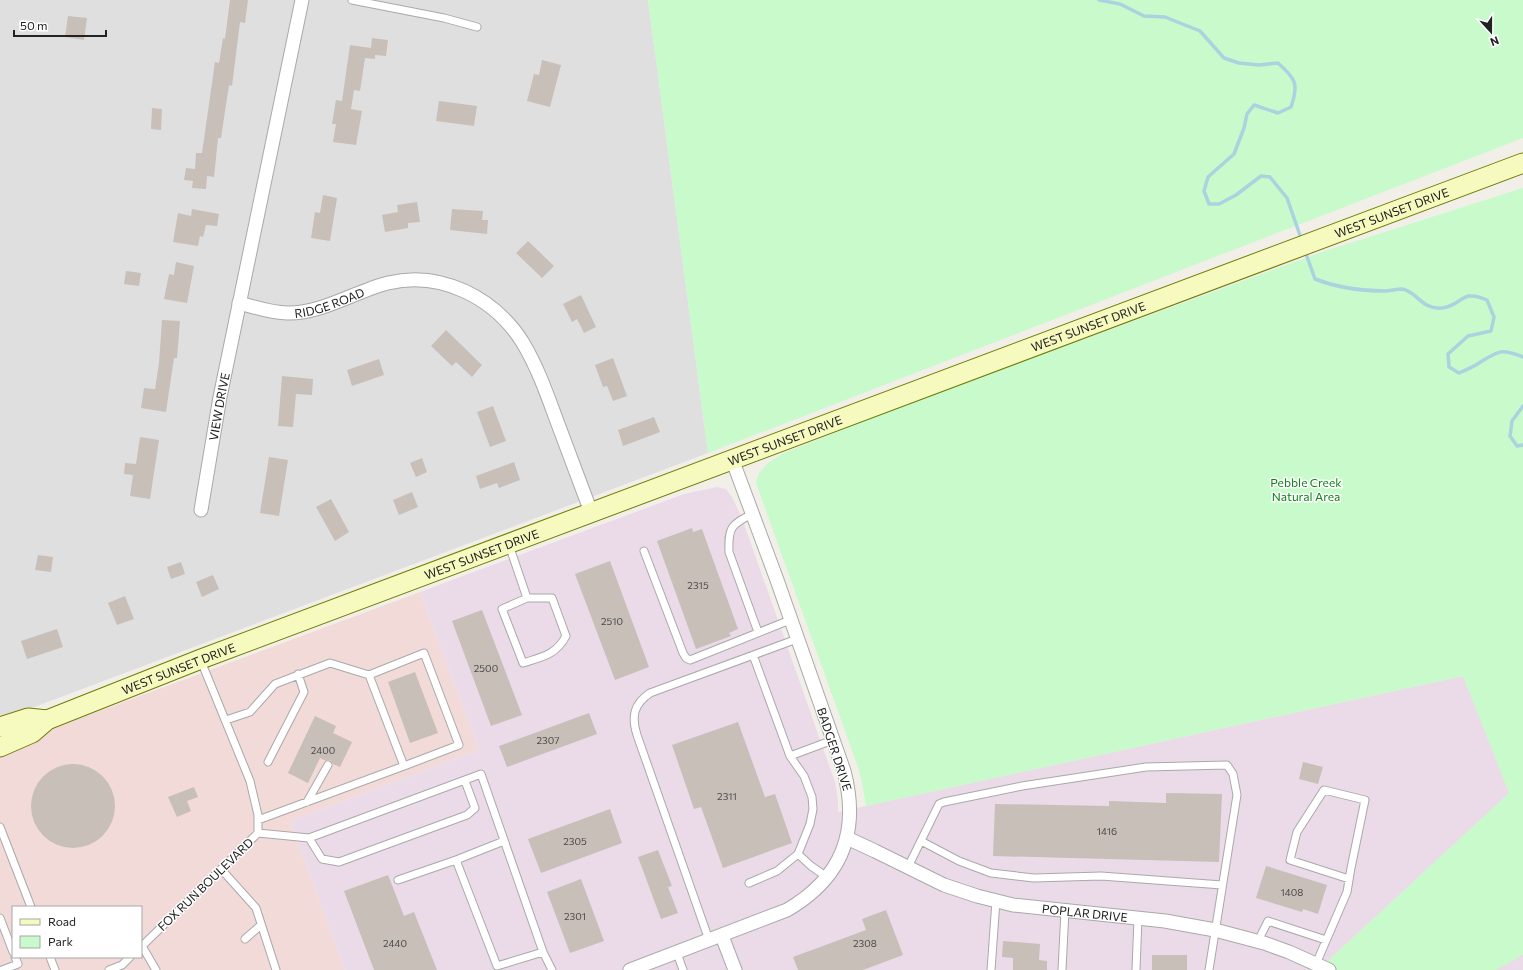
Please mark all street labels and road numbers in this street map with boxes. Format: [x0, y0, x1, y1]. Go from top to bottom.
street label: WEST SUNSET DRIVE [1332, 185, 1451, 240]
street label: RIDGE ROAD [294, 285, 366, 320]
street label: WEST SUNSET DRIVE [1029, 298, 1147, 354]
street label: VIEW DRIVE [206, 371, 232, 442]
street label: WEST SUNSET DRIVE [726, 412, 844, 468]
street label: WEST SUNSET DRIVE [422, 526, 541, 582]
street label: WEST SUNSET DRIVE [119, 640, 237, 697]
street label: BADGER DRIVE [815, 706, 855, 792]
street label: FOX RUN BOULEVARD [154, 835, 256, 933]
street label: POPLAR DRIVE [1041, 901, 1128, 924]

